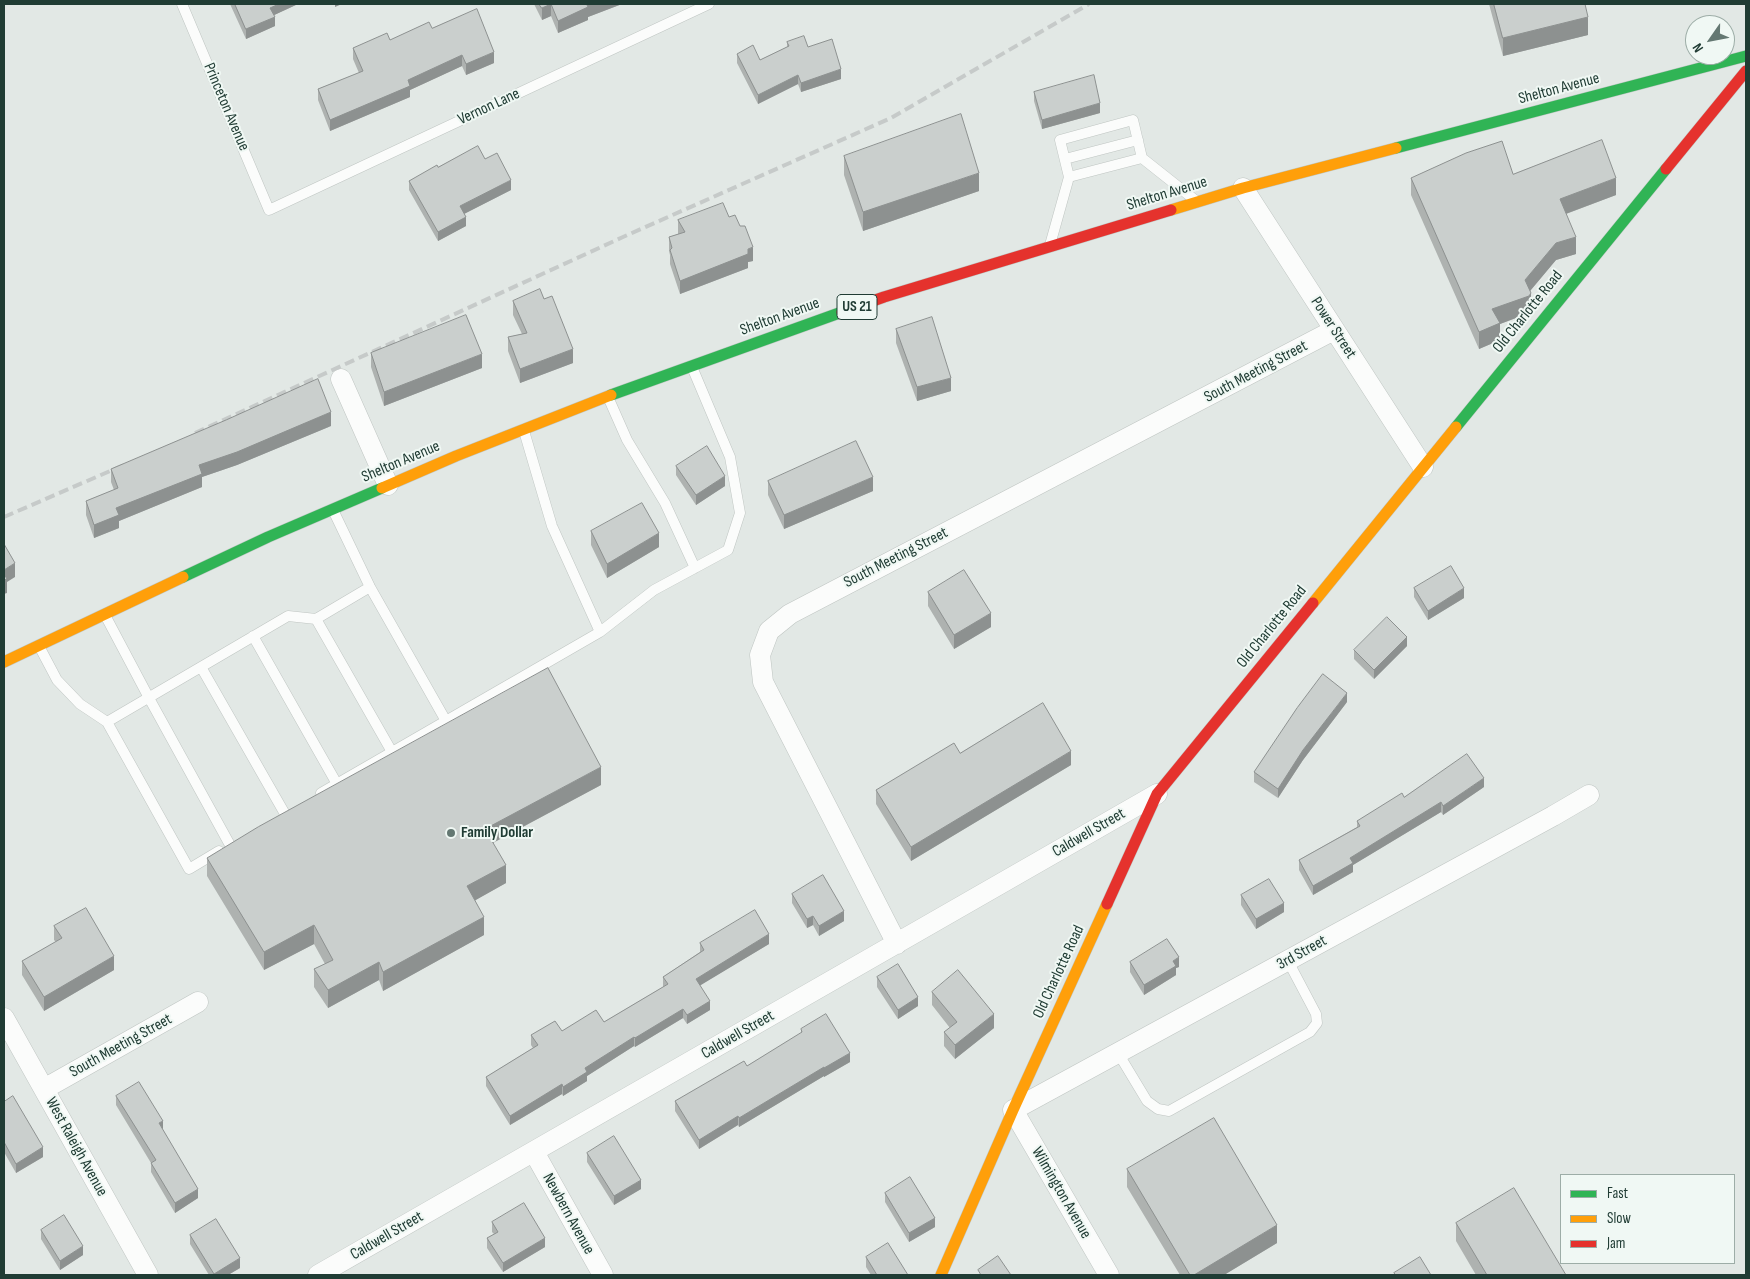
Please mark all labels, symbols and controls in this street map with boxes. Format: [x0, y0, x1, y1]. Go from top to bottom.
north arrow [1685, 15, 1735, 65]
text: N [1689, 40, 1707, 56]
street label: Princeton Avenue [199, 60, 253, 154]
street label: Shelton Avenue [1516, 69, 1602, 109]
street label: Vernon Lane [455, 84, 523, 130]
street label: Shelton Avenue [1125, 173, 1209, 215]
street label: Old Charlotte Road [1489, 267, 1567, 357]
street label: Shelton Avenue [738, 294, 822, 340]
road number: US 21 [837, 294, 877, 320]
street label: Power Street [1306, 294, 1360, 362]
street label: South Meeting Street [1201, 337, 1311, 407]
street label: Shelton Avenue [359, 437, 443, 487]
street label: South Meeting Street [841, 524, 951, 592]
street label: Old Charlotte Road [1233, 582, 1311, 672]
street label: Caldwell Street [1049, 804, 1129, 862]
place label: Family Dollar [461, 823, 533, 843]
marker: Family Dollar [445, 827, 457, 839]
street label: Old Charlotte Road [1029, 922, 1089, 1022]
street label: 3rd Street [1274, 932, 1330, 974]
street label: Caldwell Street [698, 1006, 778, 1064]
street label: South Meeting Street [66, 1010, 176, 1082]
street label: West Raleigh Avenue [41, 1094, 111, 1200]
street label: Wilmington Avenue [1027, 1144, 1095, 1242]
street label: Newbern Avenue [538, 1170, 598, 1258]
legend [1560, 1174, 1735, 1264]
text: Fast [1607, 1184, 1628, 1203]
street label: Caldwell Street [347, 1207, 427, 1265]
text: Slow [1607, 1209, 1631, 1228]
text: Jam [1607, 1234, 1625, 1253]

